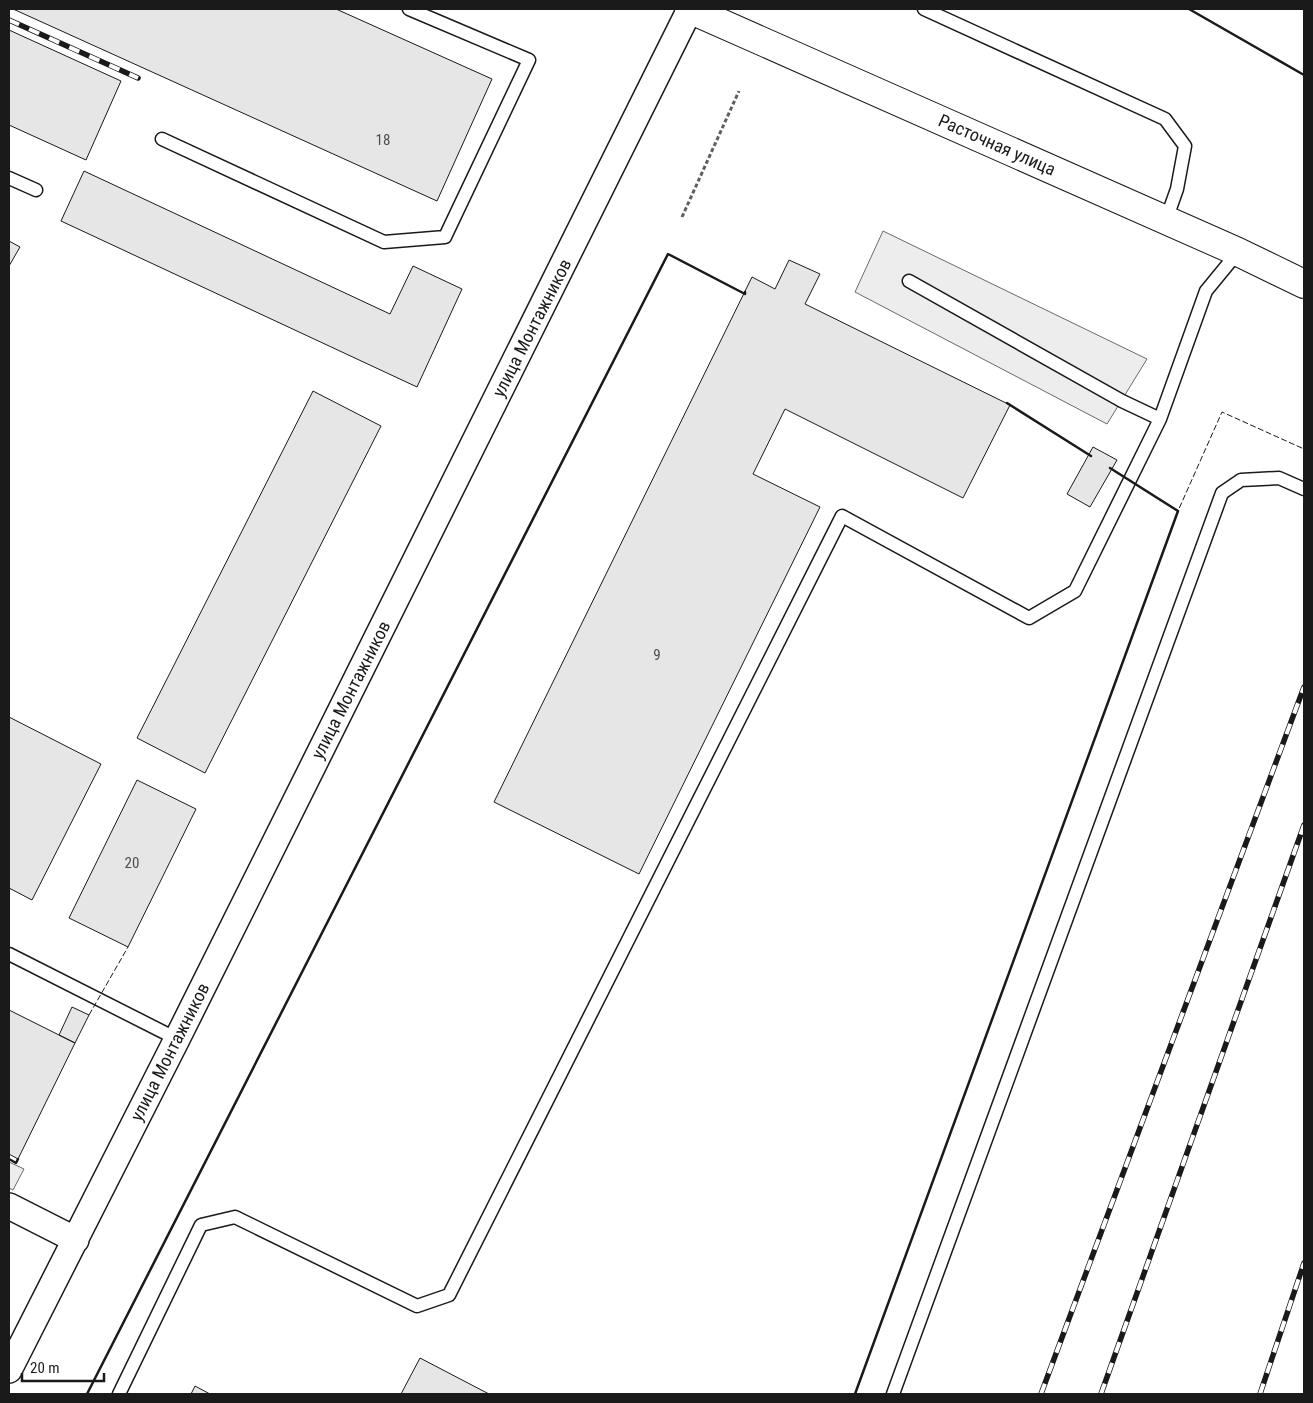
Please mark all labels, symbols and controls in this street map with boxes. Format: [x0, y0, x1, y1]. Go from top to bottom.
street label: Расточная улица [935, 109, 1059, 180]
house number: 18 [376, 131, 390, 149]
street label: улица Монтажников [488, 255, 576, 400]
street label: улица Монтажников [307, 617, 395, 762]
house number: 9 [653, 646, 661, 664]
house number: 20 [125, 854, 139, 872]
street label: улица Монтажников [126, 979, 214, 1124]
scale bar [22, 1350, 105, 1382]
text: 20 m [30, 1359, 60, 1377]

